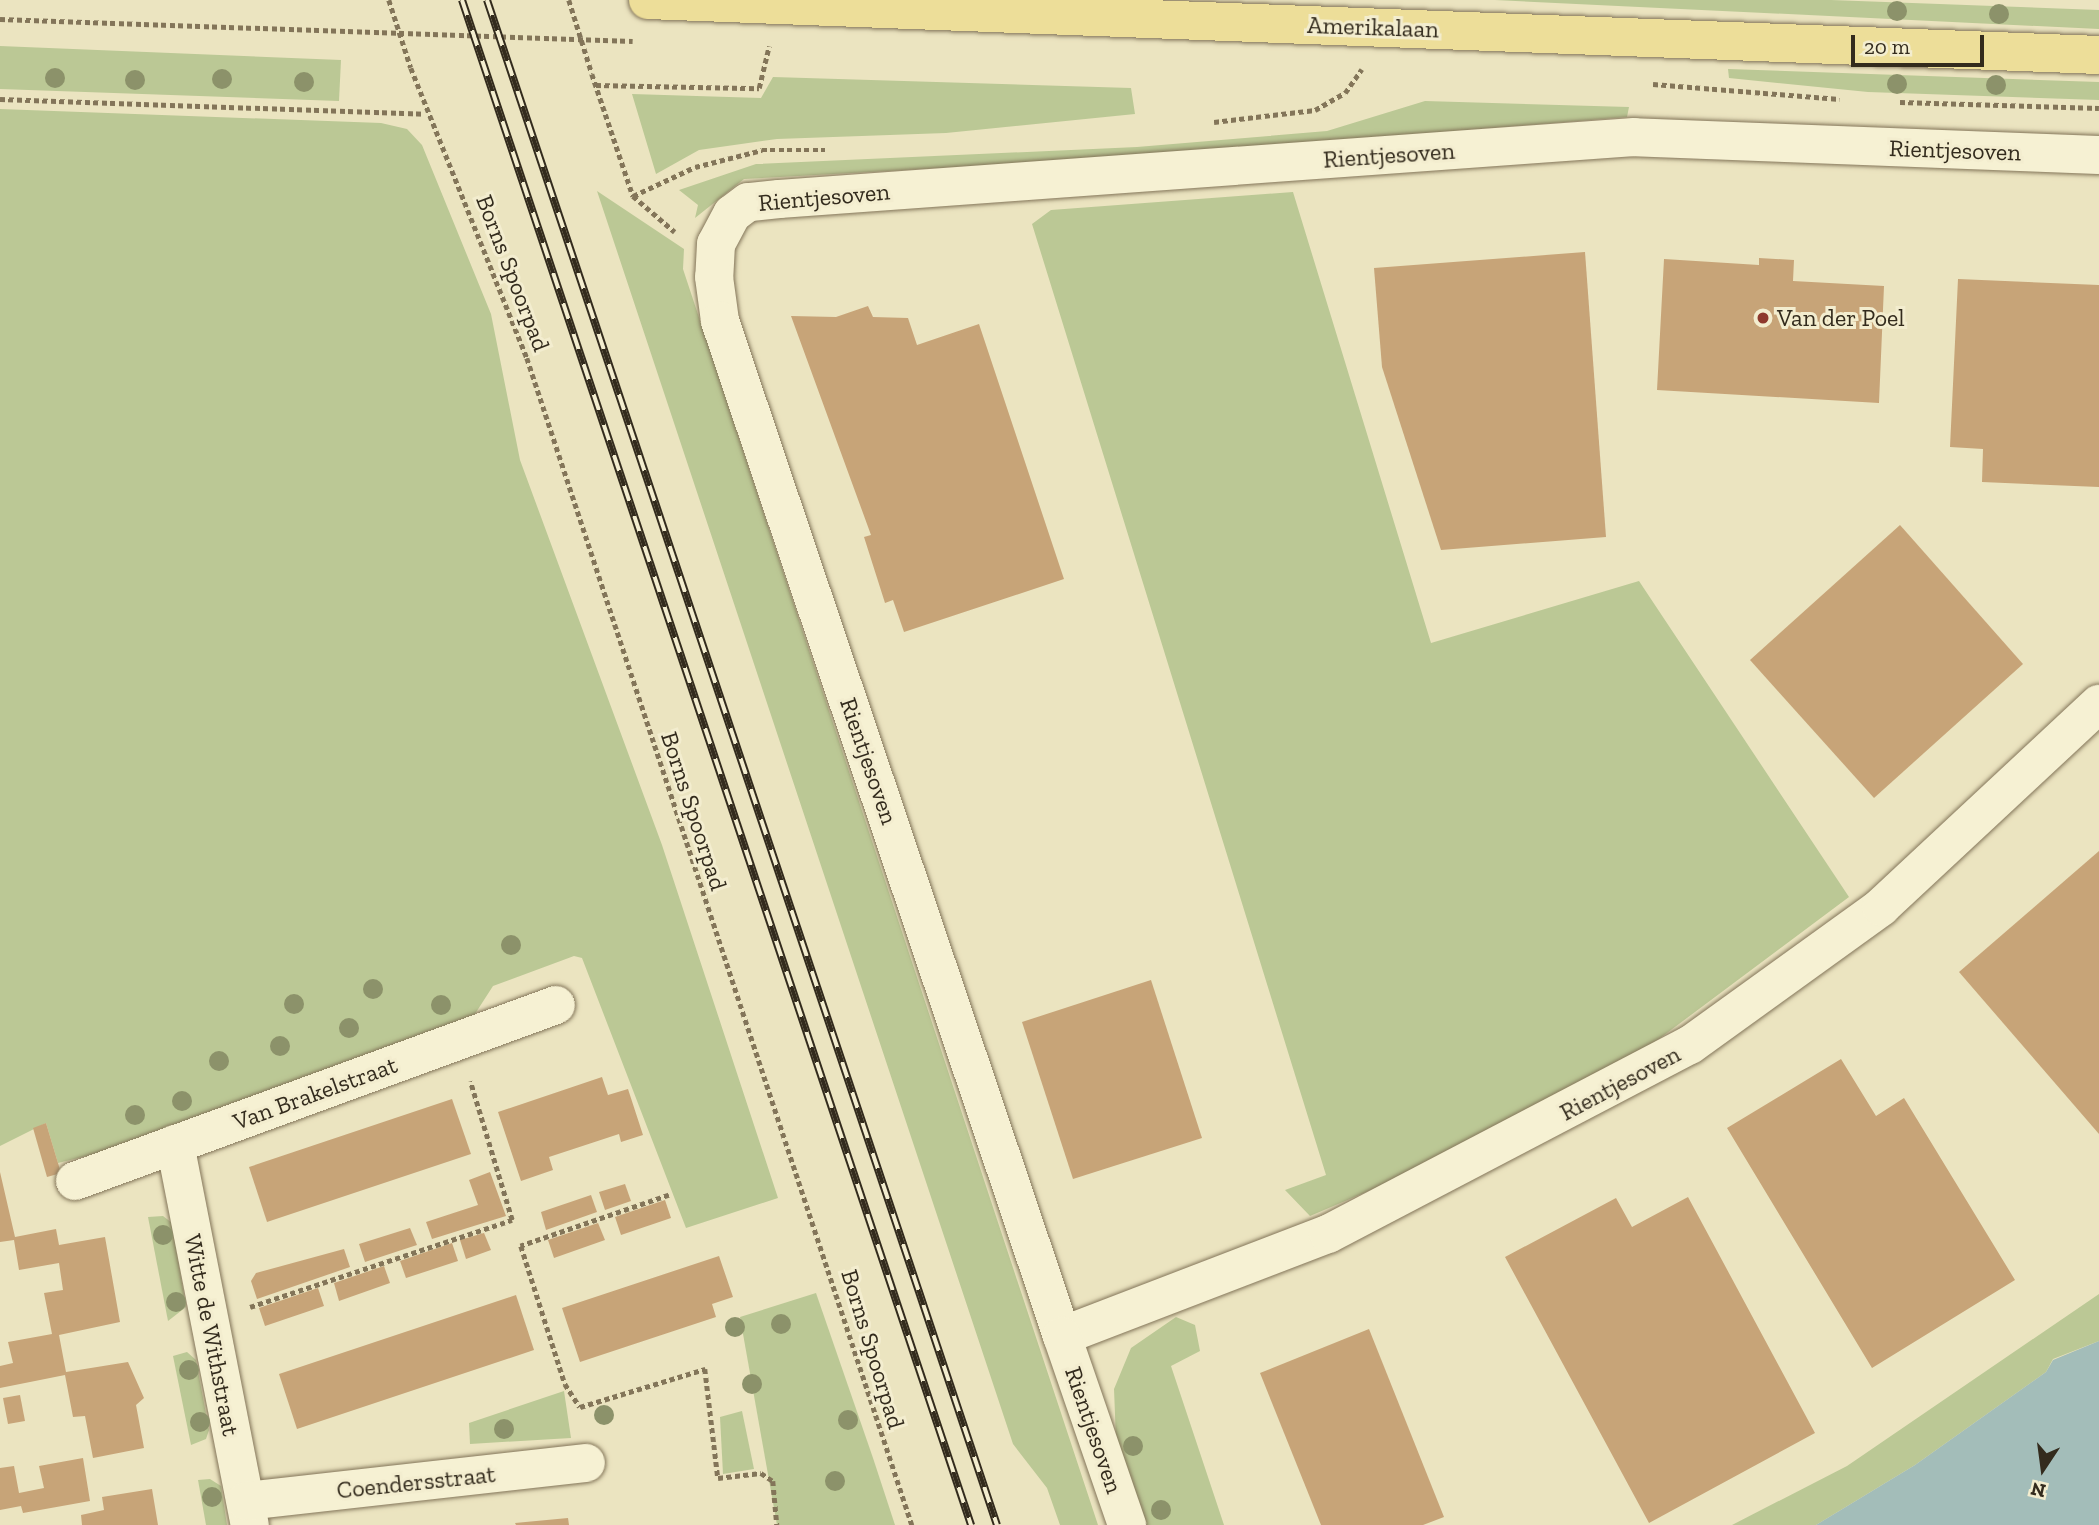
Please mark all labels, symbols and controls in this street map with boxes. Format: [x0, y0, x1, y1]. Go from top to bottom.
street label: Amerikalaan [1307, 10, 1439, 44]
scale bar [1854, 21, 1987, 65]
text: 20 m [1864, 34, 1910, 59]
street label: Rientjesoven [1889, 133, 2021, 167]
street label: Rientjesoven [1322, 136, 1456, 174]
street label: Rientjesoven [757, 177, 891, 217]
street label: Borns Spoorpad [470, 191, 556, 355]
place label: Van der Poel [1777, 304, 1905, 332]
marker: Van der Poel [1755, 310, 1771, 326]
street label: Rientjesoven [834, 694, 904, 828]
street label: Borns Spoorpad [655, 728, 733, 894]
street label: Rientjesoven [1555, 1039, 1685, 1127]
street label: Van Brakelstraat [229, 1050, 401, 1136]
street label: Witte de Withstraat [178, 1231, 246, 1439]
street label: Borns Spoorpad [835, 1266, 911, 1432]
street label: Rientjesoven [1059, 1363, 1129, 1497]
north arrow [2008, 1434, 2078, 1504]
street label: Coendersstraat [335, 1459, 497, 1505]
text: N [2029, 1477, 2048, 1503]

